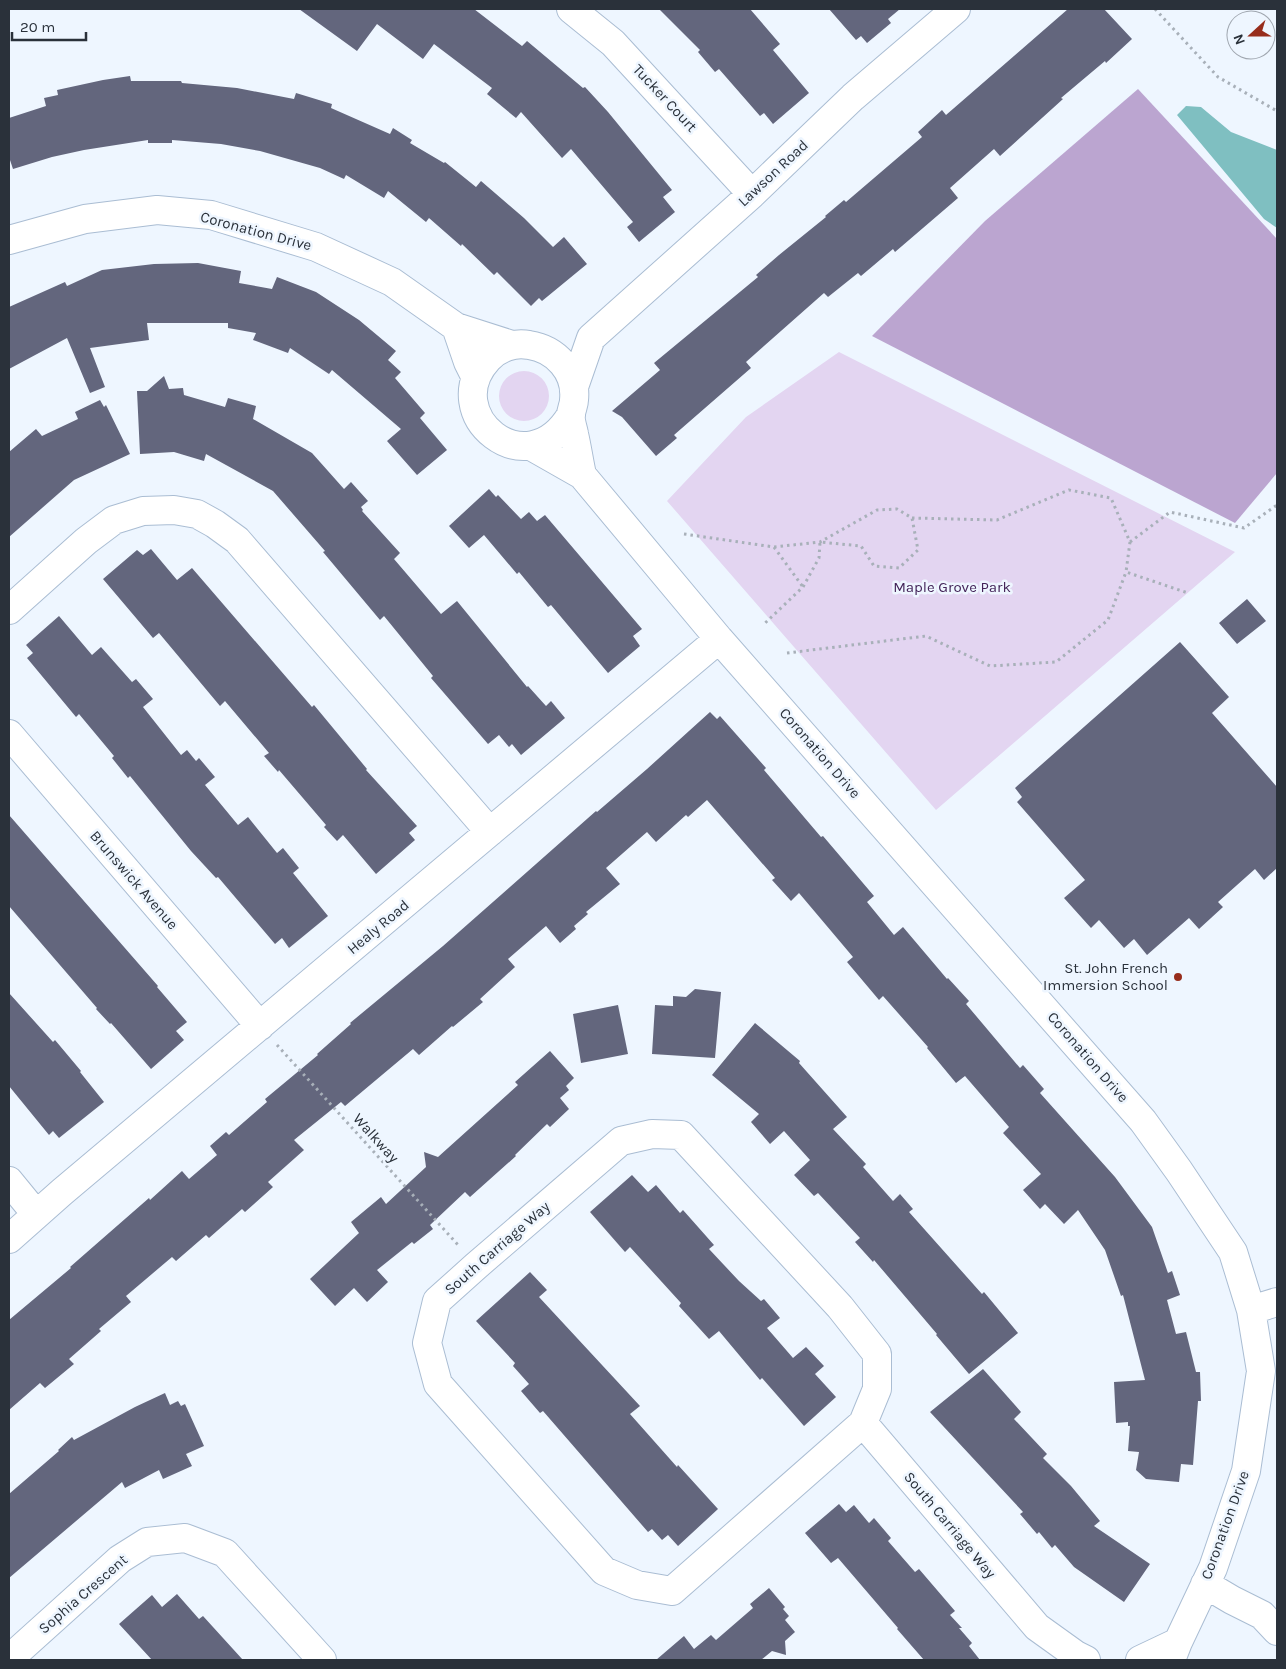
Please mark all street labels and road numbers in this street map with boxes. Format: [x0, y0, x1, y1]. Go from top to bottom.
street label: Tucker Court [629, 60, 701, 136]
street label: Lawson Road [734, 136, 812, 210]
street label: Coronation Drive [198, 208, 314, 254]
street label: Coronation Drive [776, 704, 864, 802]
street label: Brunswick Avenue [86, 827, 182, 933]
street label: Healy Road [343, 896, 413, 958]
street label: Coronation Drive [1044, 1008, 1132, 1106]
street label: Walkway [349, 1110, 403, 1166]
street label: South Carriage Way [441, 1197, 553, 1299]
street label: South Carriage Way [900, 1468, 1000, 1582]
street label: Coronation Drive [1197, 1468, 1253, 1582]
street label: Sophia Crescent [35, 1550, 131, 1637]

